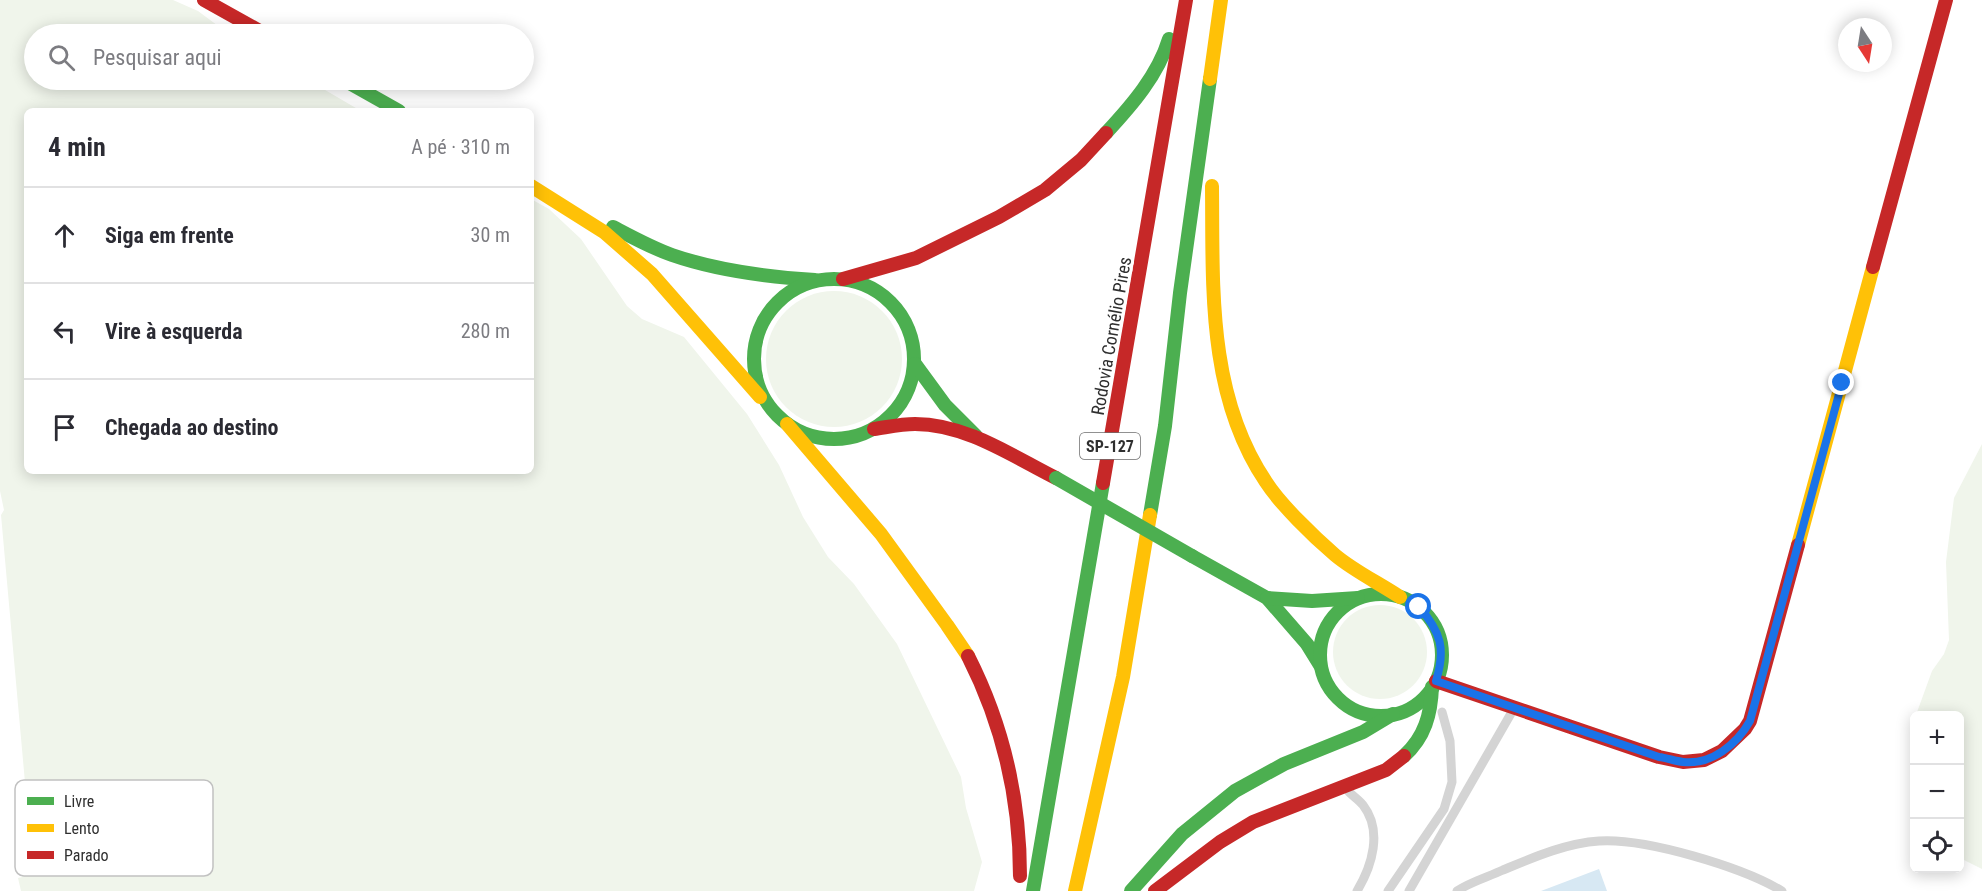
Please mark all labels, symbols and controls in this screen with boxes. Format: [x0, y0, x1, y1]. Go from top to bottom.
north arrow [1838, 18, 1892, 72]
search box [24, 24, 534, 90]
icon: search [45, 41, 78, 74]
text: Pesquisar aqui [93, 45, 222, 70]
text: 4 min [48, 132, 106, 162]
text: A pé · 310 m [411, 135, 510, 159]
icon: ahead [48, 219, 81, 252]
text: Siga em frente [105, 223, 234, 248]
text: 30 m [471, 223, 510, 247]
street label: Rodovia Cornélio Pires [1087, 255, 1135, 417]
icon: left [48, 315, 81, 348]
text: Vire à esquerda [105, 319, 243, 344]
text: 280 m [461, 319, 510, 343]
route end [1828, 369, 1854, 395]
icon: arrive [48, 411, 81, 444]
text: Chegada ao destino [105, 415, 279, 440]
road number: SP-127 [1080, 433, 1140, 459]
route start [1405, 593, 1431, 619]
map controls [1910, 711, 1964, 873]
button: + [1910, 711, 1964, 765]
button: − [1910, 765, 1964, 819]
legend [15, 780, 213, 876]
text: Livre [64, 792, 94, 811]
text: Lento [64, 819, 99, 838]
button: locate [1910, 819, 1964, 873]
text: Parado [64, 846, 109, 865]

